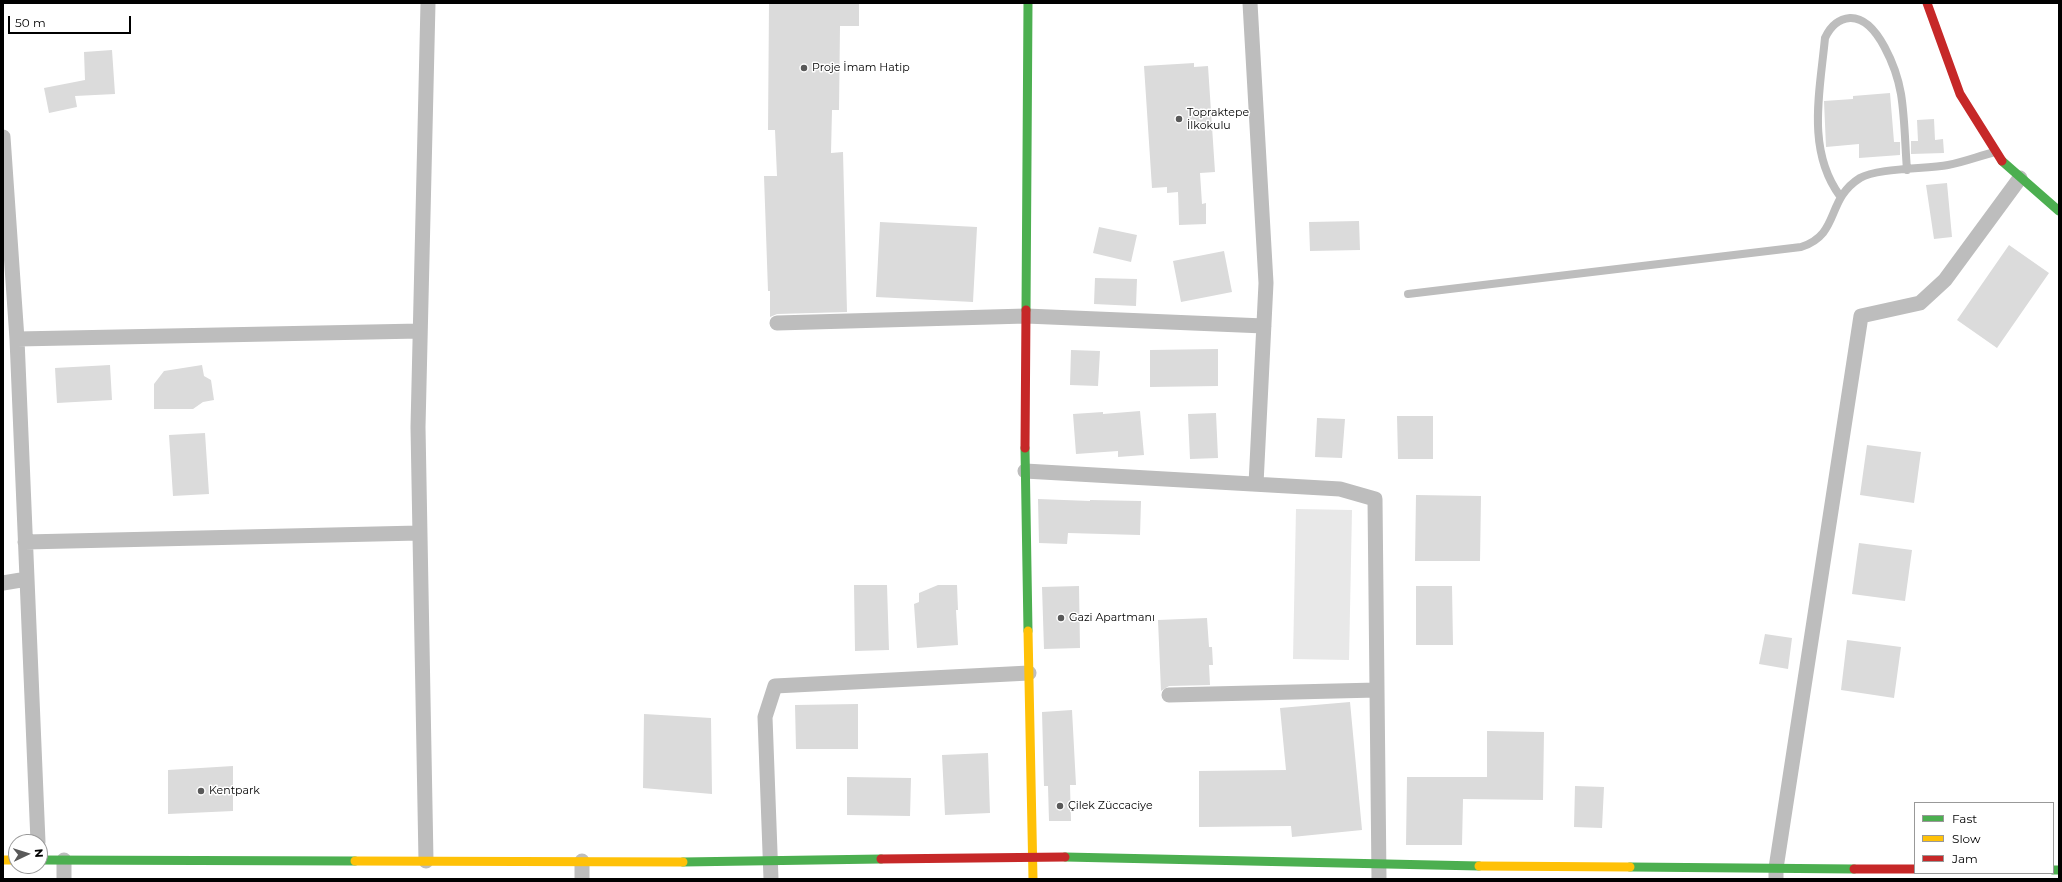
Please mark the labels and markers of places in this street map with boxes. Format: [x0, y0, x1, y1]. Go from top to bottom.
place label: Proje İmam Hatip [812, 61, 910, 75]
marker: Proje İmam Hatip [799, 63, 809, 73]
place label: Topraktepe İlkokulu [1187, 106, 1249, 132]
marker: Topraktepe İlkokulu [1174, 114, 1184, 124]
place label: Gazi Apartmanı [1069, 611, 1155, 625]
marker: Gazi Apartmanı [1056, 613, 1066, 623]
place label: Kentpark [209, 784, 260, 798]
marker: Kentpark [196, 786, 206, 796]
place label: Çilek Züccaciye [1068, 799, 1153, 813]
marker: Çilek Züccaciye [1055, 801, 1065, 811]

